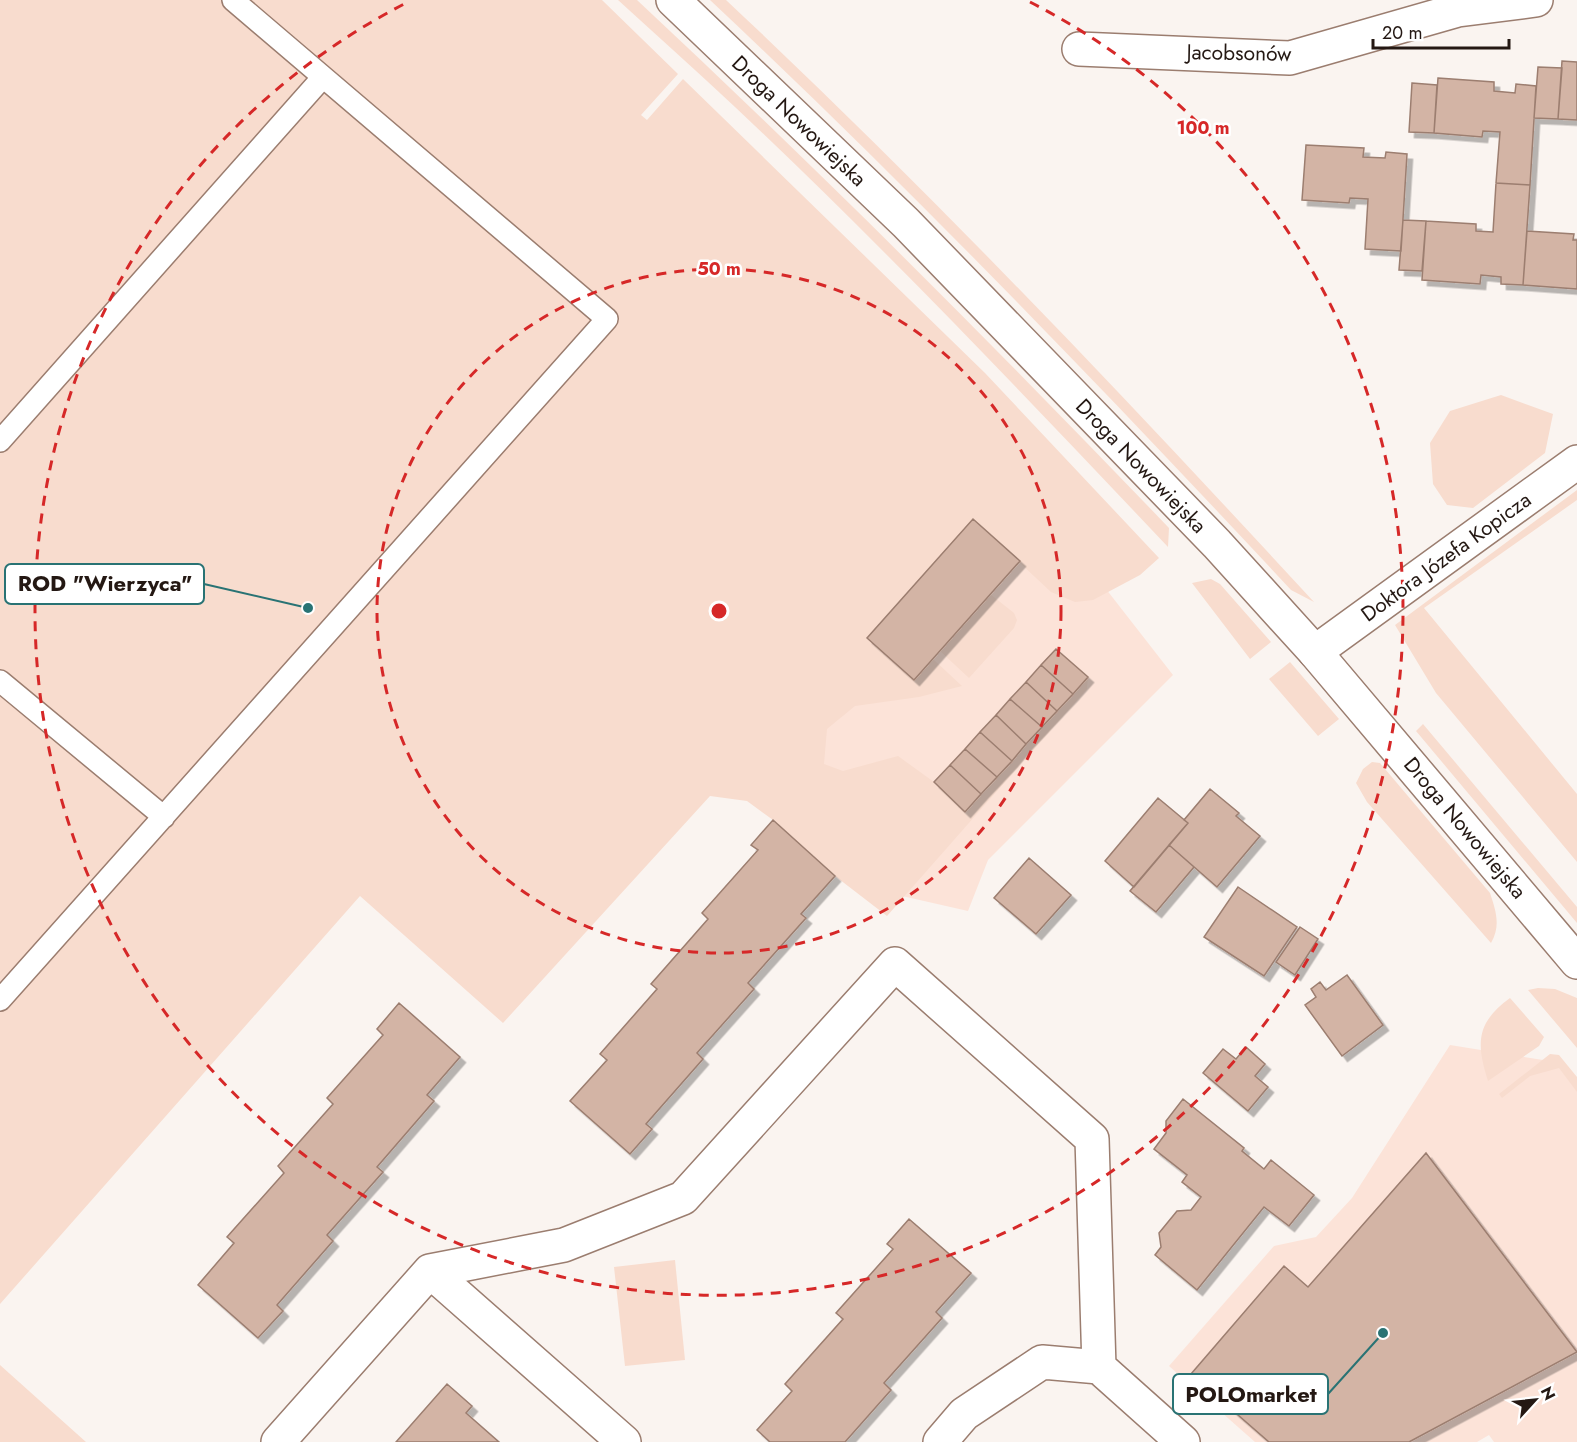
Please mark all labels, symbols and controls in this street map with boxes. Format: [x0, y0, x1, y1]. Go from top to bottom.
scale bar [1373, 12, 1510, 50]
text: 20 m [1382, 20, 1422, 46]
street label: Jacobsonów [1183, 37, 1292, 69]
street label: Droga Nowowiejska [725, 49, 873, 193]
text: 100 m [1176, 115, 1230, 141]
text: 50 m [697, 256, 741, 282]
street label: Droga Nowowiejska [1069, 392, 1213, 540]
street label: Doktora Józefa Kopicza [1355, 485, 1537, 629]
callout: ROD "Wierzyca" [5, 564, 204, 604]
text: ROD "Wierzyca" [18, 567, 192, 599]
centre of rings [709, 601, 729, 621]
street label: Droga Nowowiejska [1397, 751, 1533, 905]
north arrow [1505, 1370, 1565, 1430]
callout: POLOmarket [1173, 1374, 1328, 1414]
text: POLOmarket [1185, 1378, 1317, 1410]
text: N [1535, 1383, 1561, 1404]

